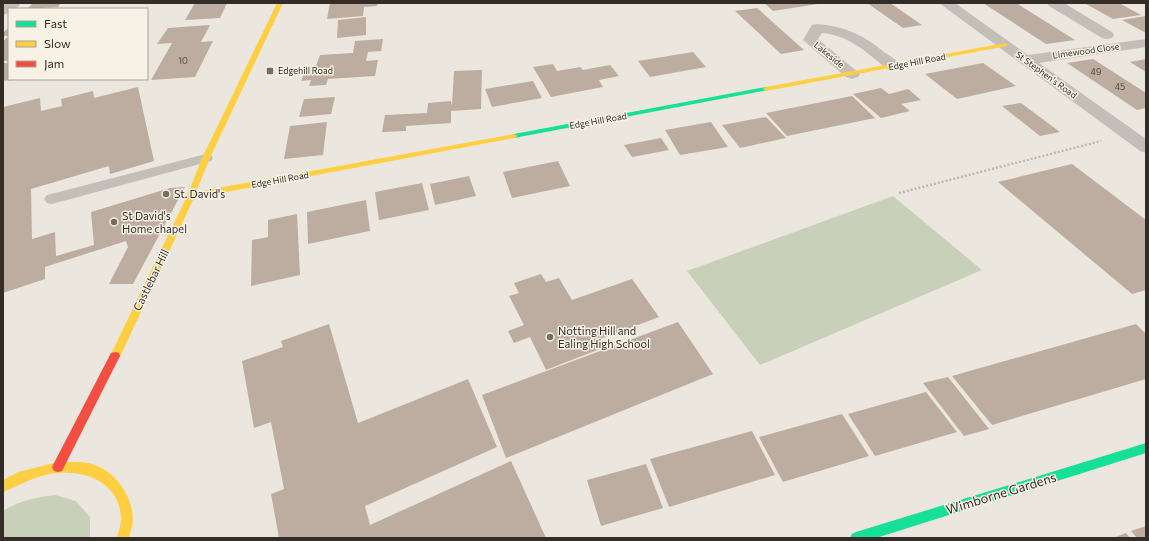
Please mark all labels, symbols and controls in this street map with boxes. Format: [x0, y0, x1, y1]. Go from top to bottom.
legend [8, 8, 148, 80]
text: Fast [44, 16, 67, 30]
text: Slow [44, 36, 71, 50]
street label: Lakeside [812, 39, 847, 70]
street label: Limewood Close [1052, 40, 1120, 61]
street label: St Stephen's Road [1013, 49, 1079, 101]
street label: Edge Hill Road [887, 51, 947, 72]
house number: 10 [178, 55, 188, 66]
text: Jam [44, 56, 64, 71]
place label: Edgehill Road [278, 65, 333, 76]
marker: Edgehill Road [265, 66, 275, 76]
house number: 49 [1091, 66, 1101, 77]
house number: 45 [1115, 81, 1125, 92]
street label: Edge Hill Road [568, 110, 628, 131]
street label: Edge Hill Road [250, 169, 310, 190]
place label: St. David's [174, 187, 225, 200]
marker: St. David's [161, 189, 171, 199]
place label: St David's Home chapel [122, 209, 187, 235]
marker: St David's Home chapel [109, 217, 119, 227]
street label: Castlebar Hill [130, 247, 171, 313]
place label: Notting Hill and Ealing High School [558, 324, 650, 350]
marker: Notting Hill and Ealing High School [545, 332, 555, 342]
street label: Wimborne Gardens [944, 469, 1058, 517]

